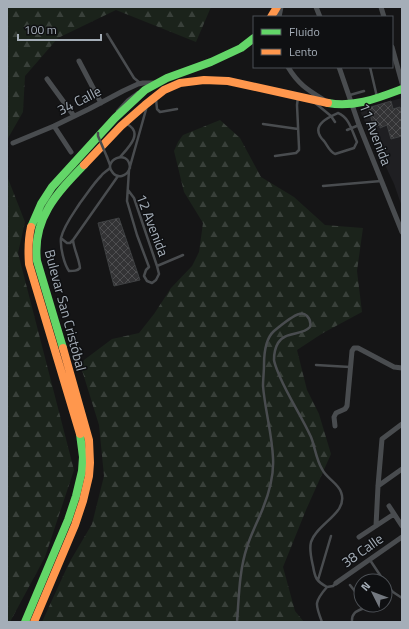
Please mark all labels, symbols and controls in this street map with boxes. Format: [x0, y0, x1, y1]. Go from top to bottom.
scale bar [18, 16, 101, 42]
legend [253, 16, 393, 68]
text: 100 m [24, 20, 57, 39]
text: Fluido [289, 22, 320, 41]
text: Lento [289, 42, 318, 61]
street label: 34 Calle [53, 80, 105, 120]
street label: 11 Avenida [354, 100, 398, 168]
street label: 12 Avenida [131, 191, 175, 259]
street label: Bulevar San Cristóbal [40, 247, 92, 373]
street label: 38 Calle [337, 528, 387, 572]
north arrow [353, 573, 393, 613]
text: N [357, 578, 374, 594]

